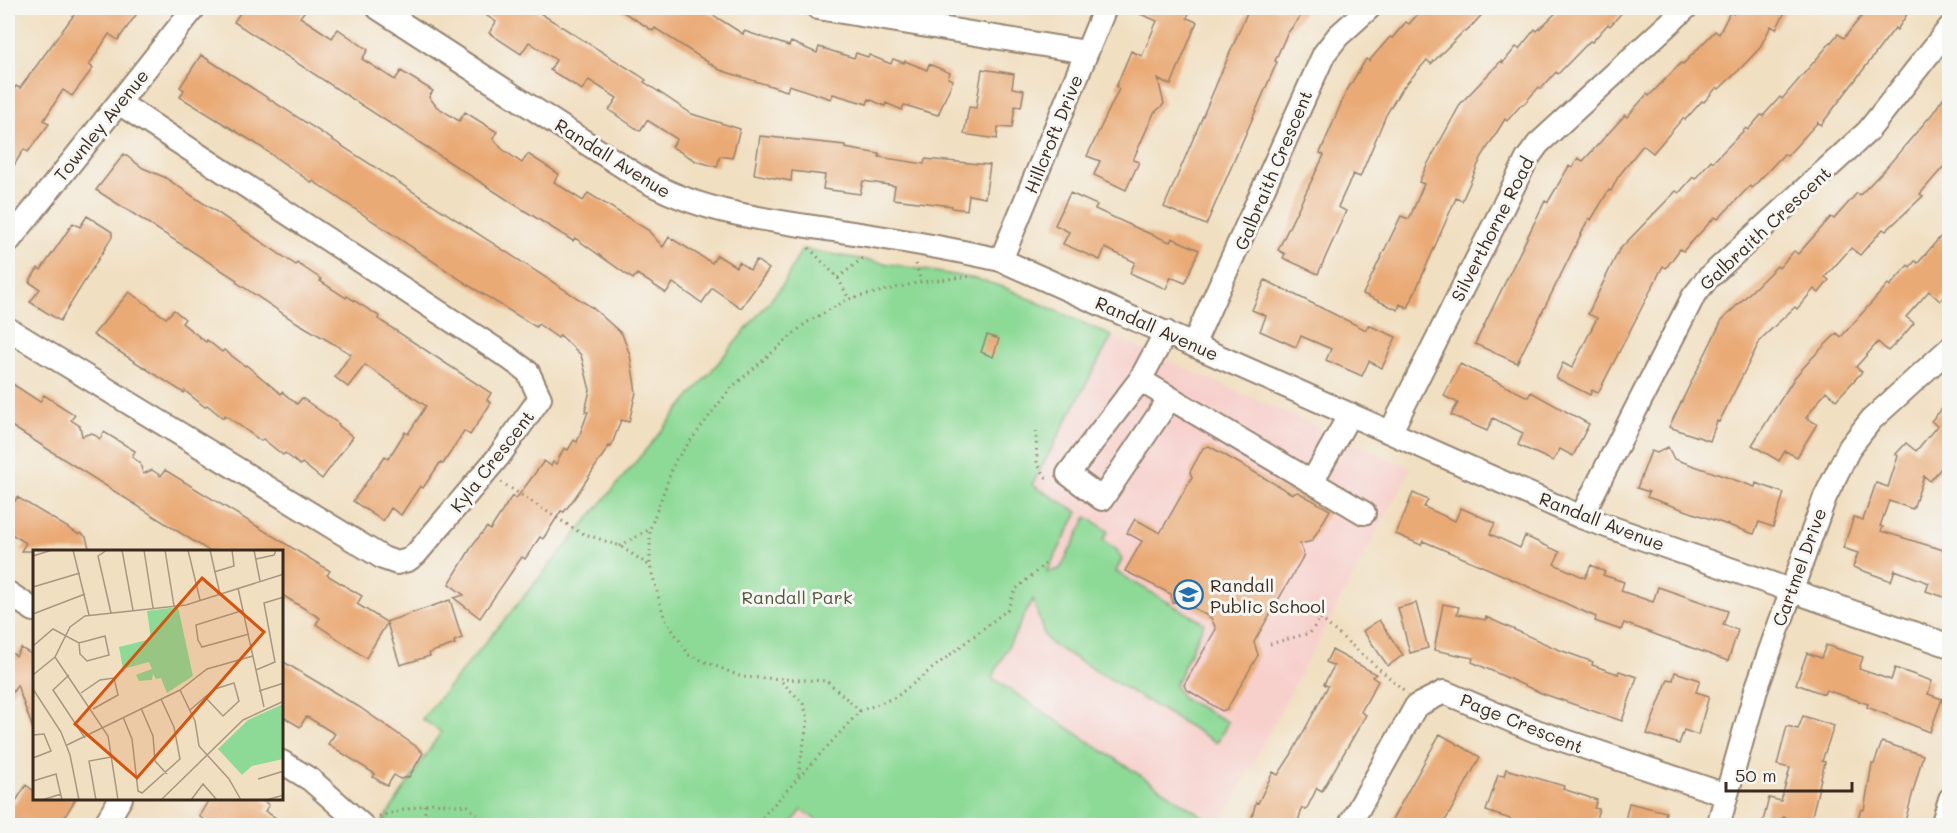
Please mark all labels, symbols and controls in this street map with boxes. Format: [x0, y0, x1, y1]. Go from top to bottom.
street label: Townley Avenue [48, 64, 154, 186]
street label: Hillcroft Drive [1018, 71, 1088, 197]
street label: Galbraith Crescent [1228, 86, 1318, 254]
street label: Randall Avenue [550, 113, 676, 203]
street label: Silverthorne Road [1445, 153, 1539, 305]
street label: Galbraith Crescent [1694, 161, 1836, 295]
street label: Randall Avenue [1092, 290, 1222, 366]
street label: Kyla Crescent [445, 405, 539, 517]
street label: Randall Avenue [1536, 486, 1668, 556]
street label: Cartmel Drive [1766, 504, 1832, 630]
inset map [33, 550, 284, 800]
place label: Randall Public School [1210, 573, 1325, 618]
school or university icon: Randall Public School [1173, 579, 1205, 611]
park label: Randall Park [742, 585, 852, 609]
street label: Page Crescent [1457, 687, 1587, 759]
scale bar [1726, 755, 1852, 793]
text: 50 m [1735, 763, 1777, 787]

